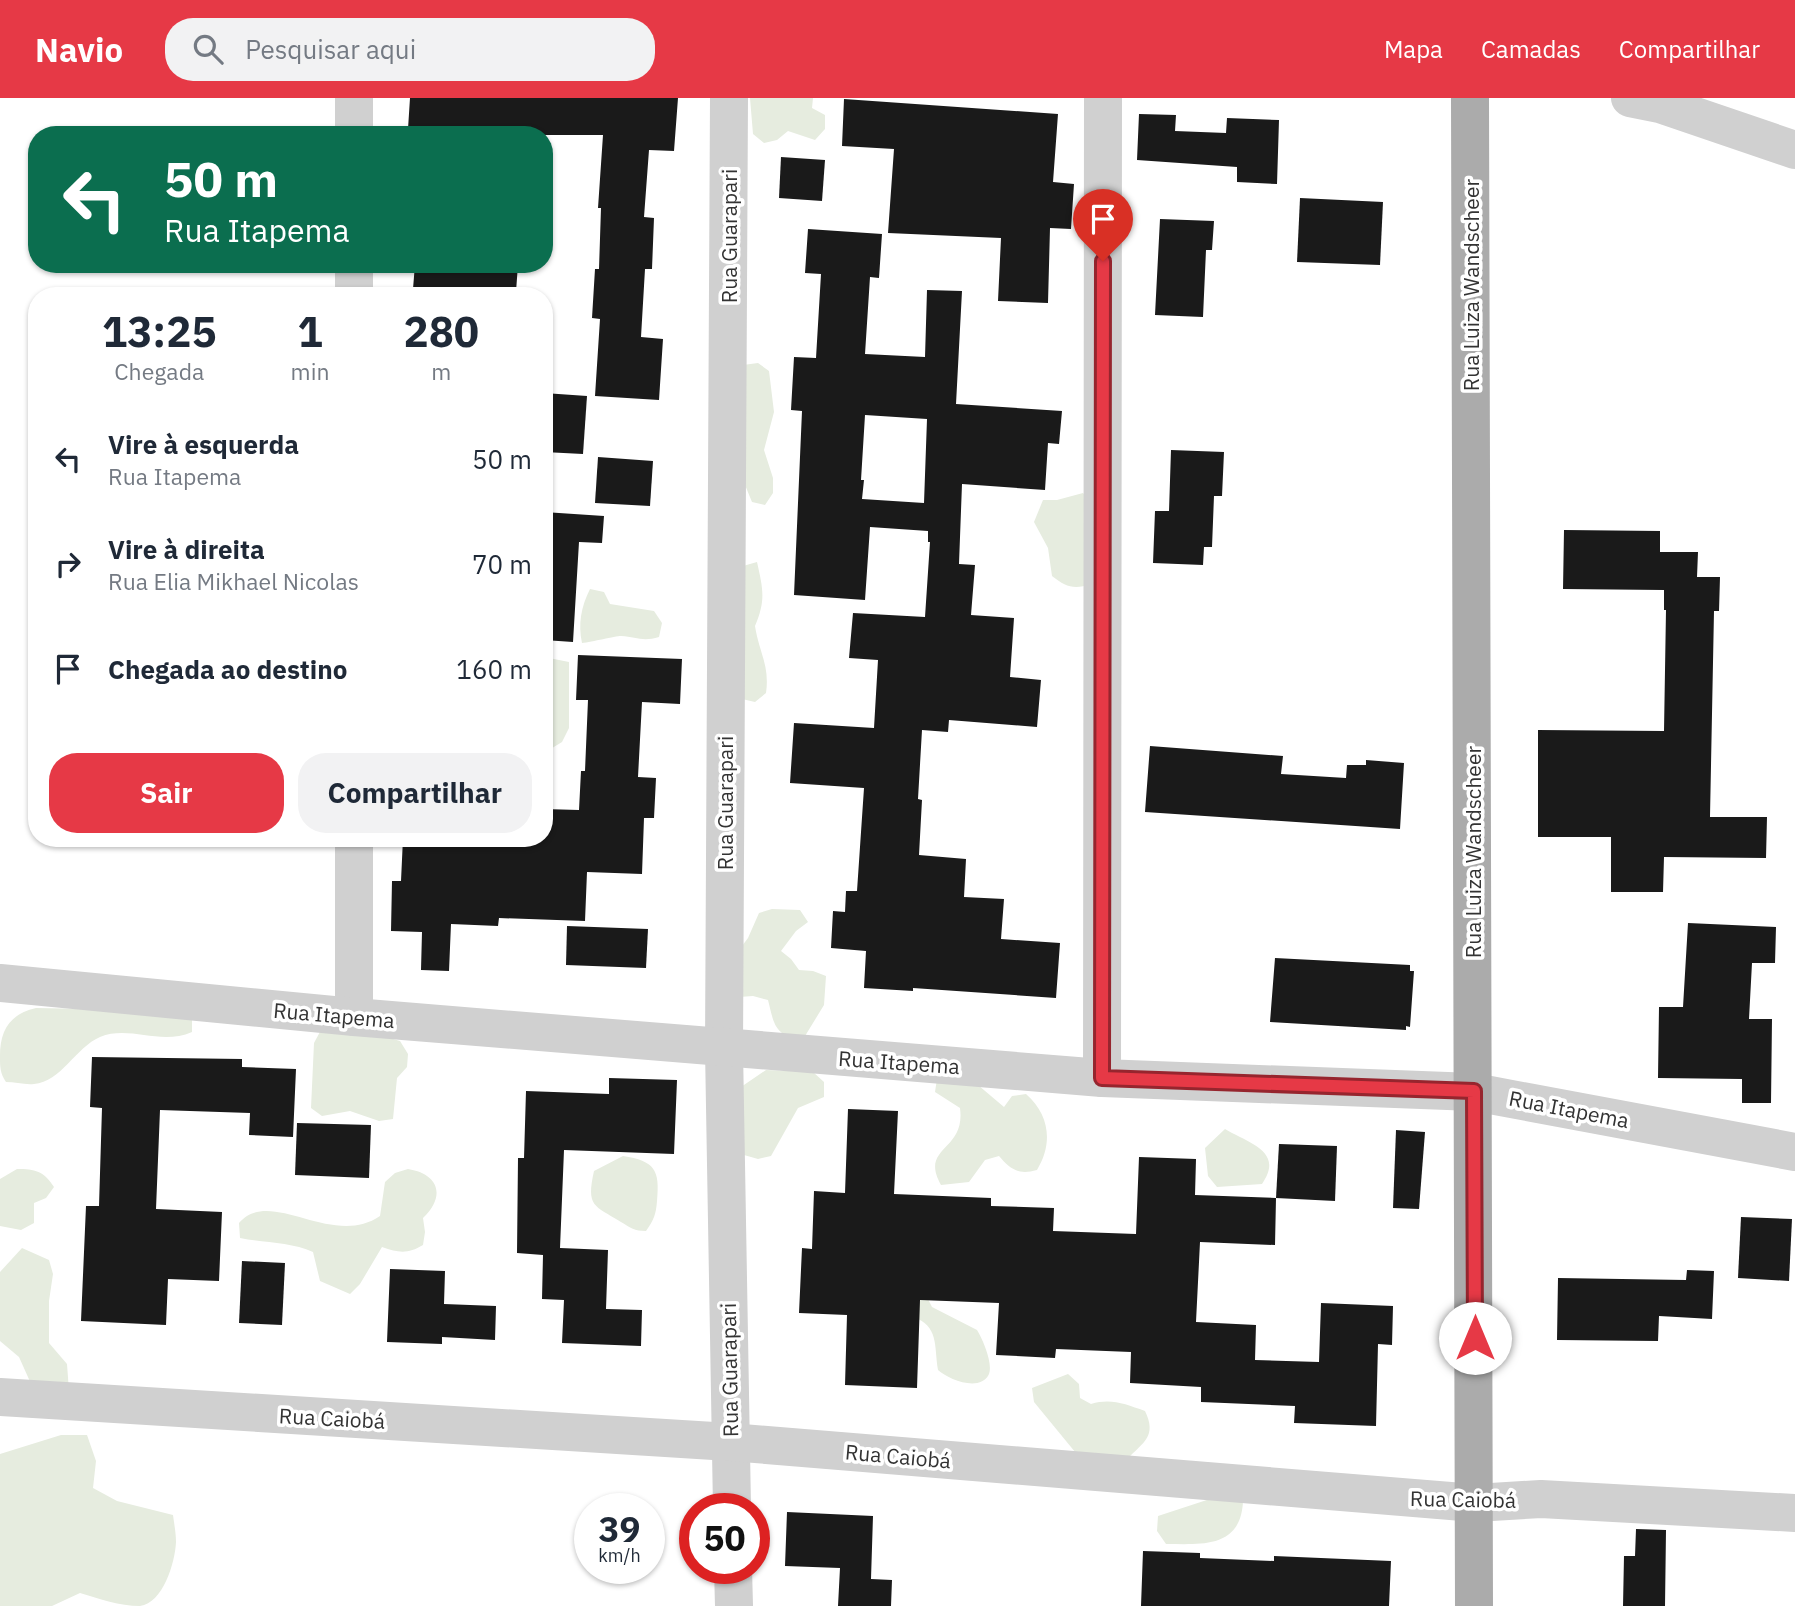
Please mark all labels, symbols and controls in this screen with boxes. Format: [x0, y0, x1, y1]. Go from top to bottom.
search box [165, 18, 655, 81]
text: Navio [35, 28, 123, 71]
icon: search [189, 30, 227, 68]
text: Pesquisar aqui [245, 32, 416, 66]
text: Mapa [1384, 33, 1443, 65]
text: Camadas [1481, 33, 1581, 65]
text: Compartilhar [1619, 33, 1760, 65]
text: 50 m [164, 147, 278, 210]
icon: left [49, 154, 140, 245]
street label: Rua Guarapari [715, 169, 743, 303]
street label: Rua Luiza Wandscheer [1457, 179, 1485, 391]
pin [1073, 189, 1133, 261]
icon: arrive [1084, 200, 1122, 238]
text: Rua Itapema [164, 209, 350, 251]
text: 13:25 [102, 304, 217, 359]
text: 1 [297, 304, 323, 359]
text: 280 [403, 304, 479, 359]
text: Chegada [114, 356, 204, 386]
text: min [291, 356, 329, 386]
text: m [431, 356, 451, 386]
text: Vire à esquerda [108, 427, 299, 461]
icon: left [49, 440, 87, 478]
text: 50 m [472, 442, 532, 476]
text: Rua Itapema [108, 461, 241, 491]
text: Vire à direita [108, 532, 265, 566]
icon: right [49, 545, 87, 583]
text: 70 m [472, 547, 532, 581]
text: Rua Elia Mikhael Nicolas [108, 566, 359, 596]
icon: arrive [49, 650, 87, 688]
text: Chegada ao destino [108, 652, 347, 686]
text: 160 m [456, 652, 532, 686]
street label: Rua Guarapari [711, 736, 739, 870]
street label: Rua Luiza Wandscheer [1459, 746, 1487, 958]
button: Sair [49, 753, 284, 833]
button: Compartilhar [298, 753, 532, 833]
street label: Rua Itapema [272, 996, 396, 1034]
street label: Rua Itapema [837, 1044, 961, 1080]
street label: Rua Itapema [1507, 1084, 1631, 1134]
position arrow [1438, 1301, 1512, 1375]
street label: Rua Guarapari [714, 1303, 744, 1437]
street label: Rua Caiobá [278, 1401, 386, 1435]
street label: Rua Caiobá [844, 1437, 952, 1475]
street label: Rua Caiobá [1410, 1484, 1516, 1514]
speed limit sign: 50 [679, 1493, 770, 1584]
text: 39 [598, 1506, 641, 1552]
text: km/h [598, 1544, 641, 1567]

